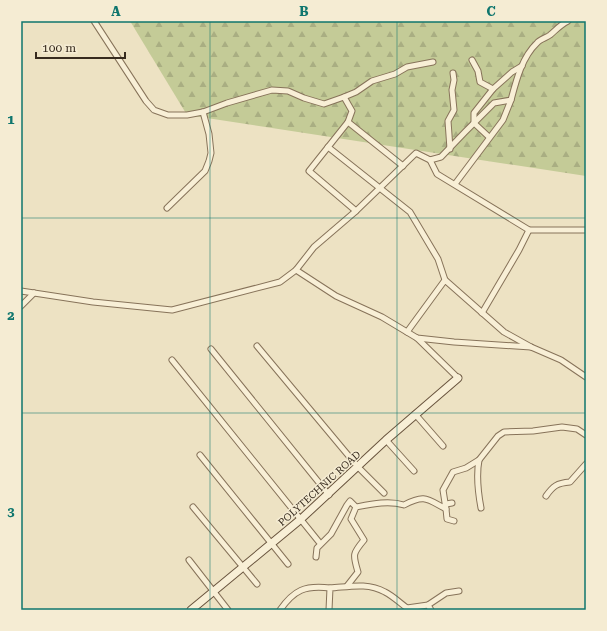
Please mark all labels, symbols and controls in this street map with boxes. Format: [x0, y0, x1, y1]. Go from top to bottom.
text: A [111, 4, 121, 19]
text: B [299, 4, 309, 19]
text: C [486, 4, 496, 19]
scale bar [36, 34, 125, 60]
text: 100 m [42, 41, 76, 55]
text: 1 [7, 112, 15, 127]
text: 2 [7, 308, 15, 323]
street label: POLYTECHNIC ROAD [276, 448, 363, 528]
text: 3 [7, 504, 15, 519]

